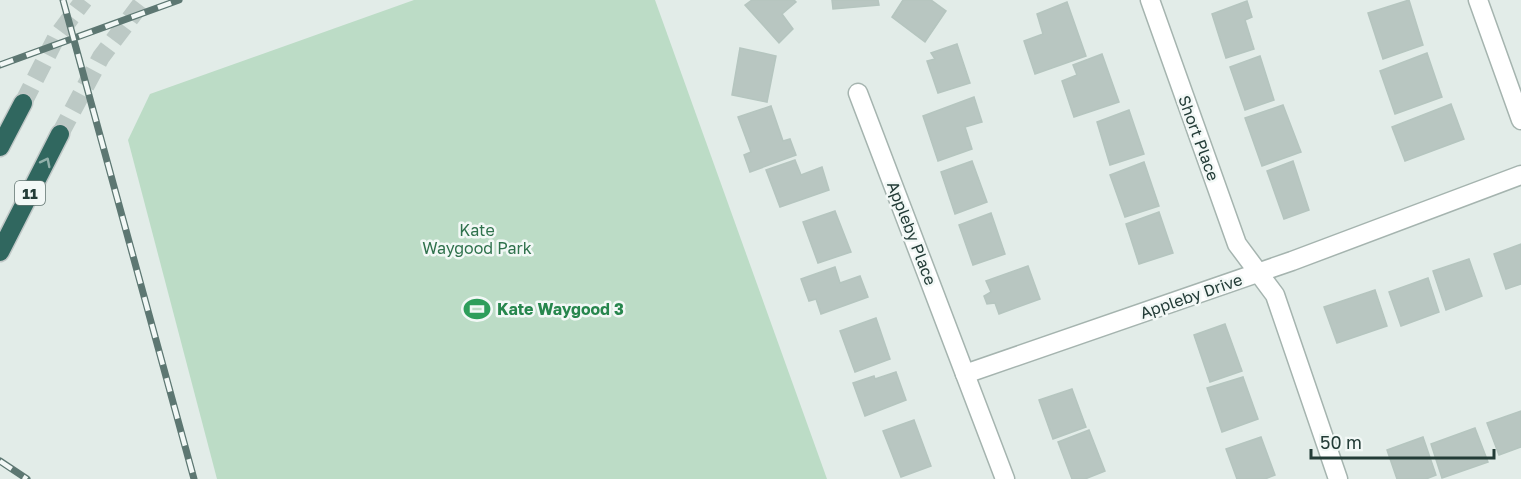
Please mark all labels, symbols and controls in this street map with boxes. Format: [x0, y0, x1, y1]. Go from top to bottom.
street label: Short Place [1174, 93, 1224, 183]
one-way arrow [38, 158, 50, 169]
street label: Appleby Place [883, 178, 941, 288]
road number: 11 [15, 181, 45, 205]
park label: Kate Waygood Park [422, 220, 532, 258]
street label: Appleby Drive [1137, 269, 1245, 323]
sports icon: Kate Waygood 3 [462, 294, 492, 324]
place label: Kate Waygood 3 [497, 299, 624, 319]
scale bar [1311, 422, 1494, 460]
text: 50 m [1320, 431, 1362, 453]

